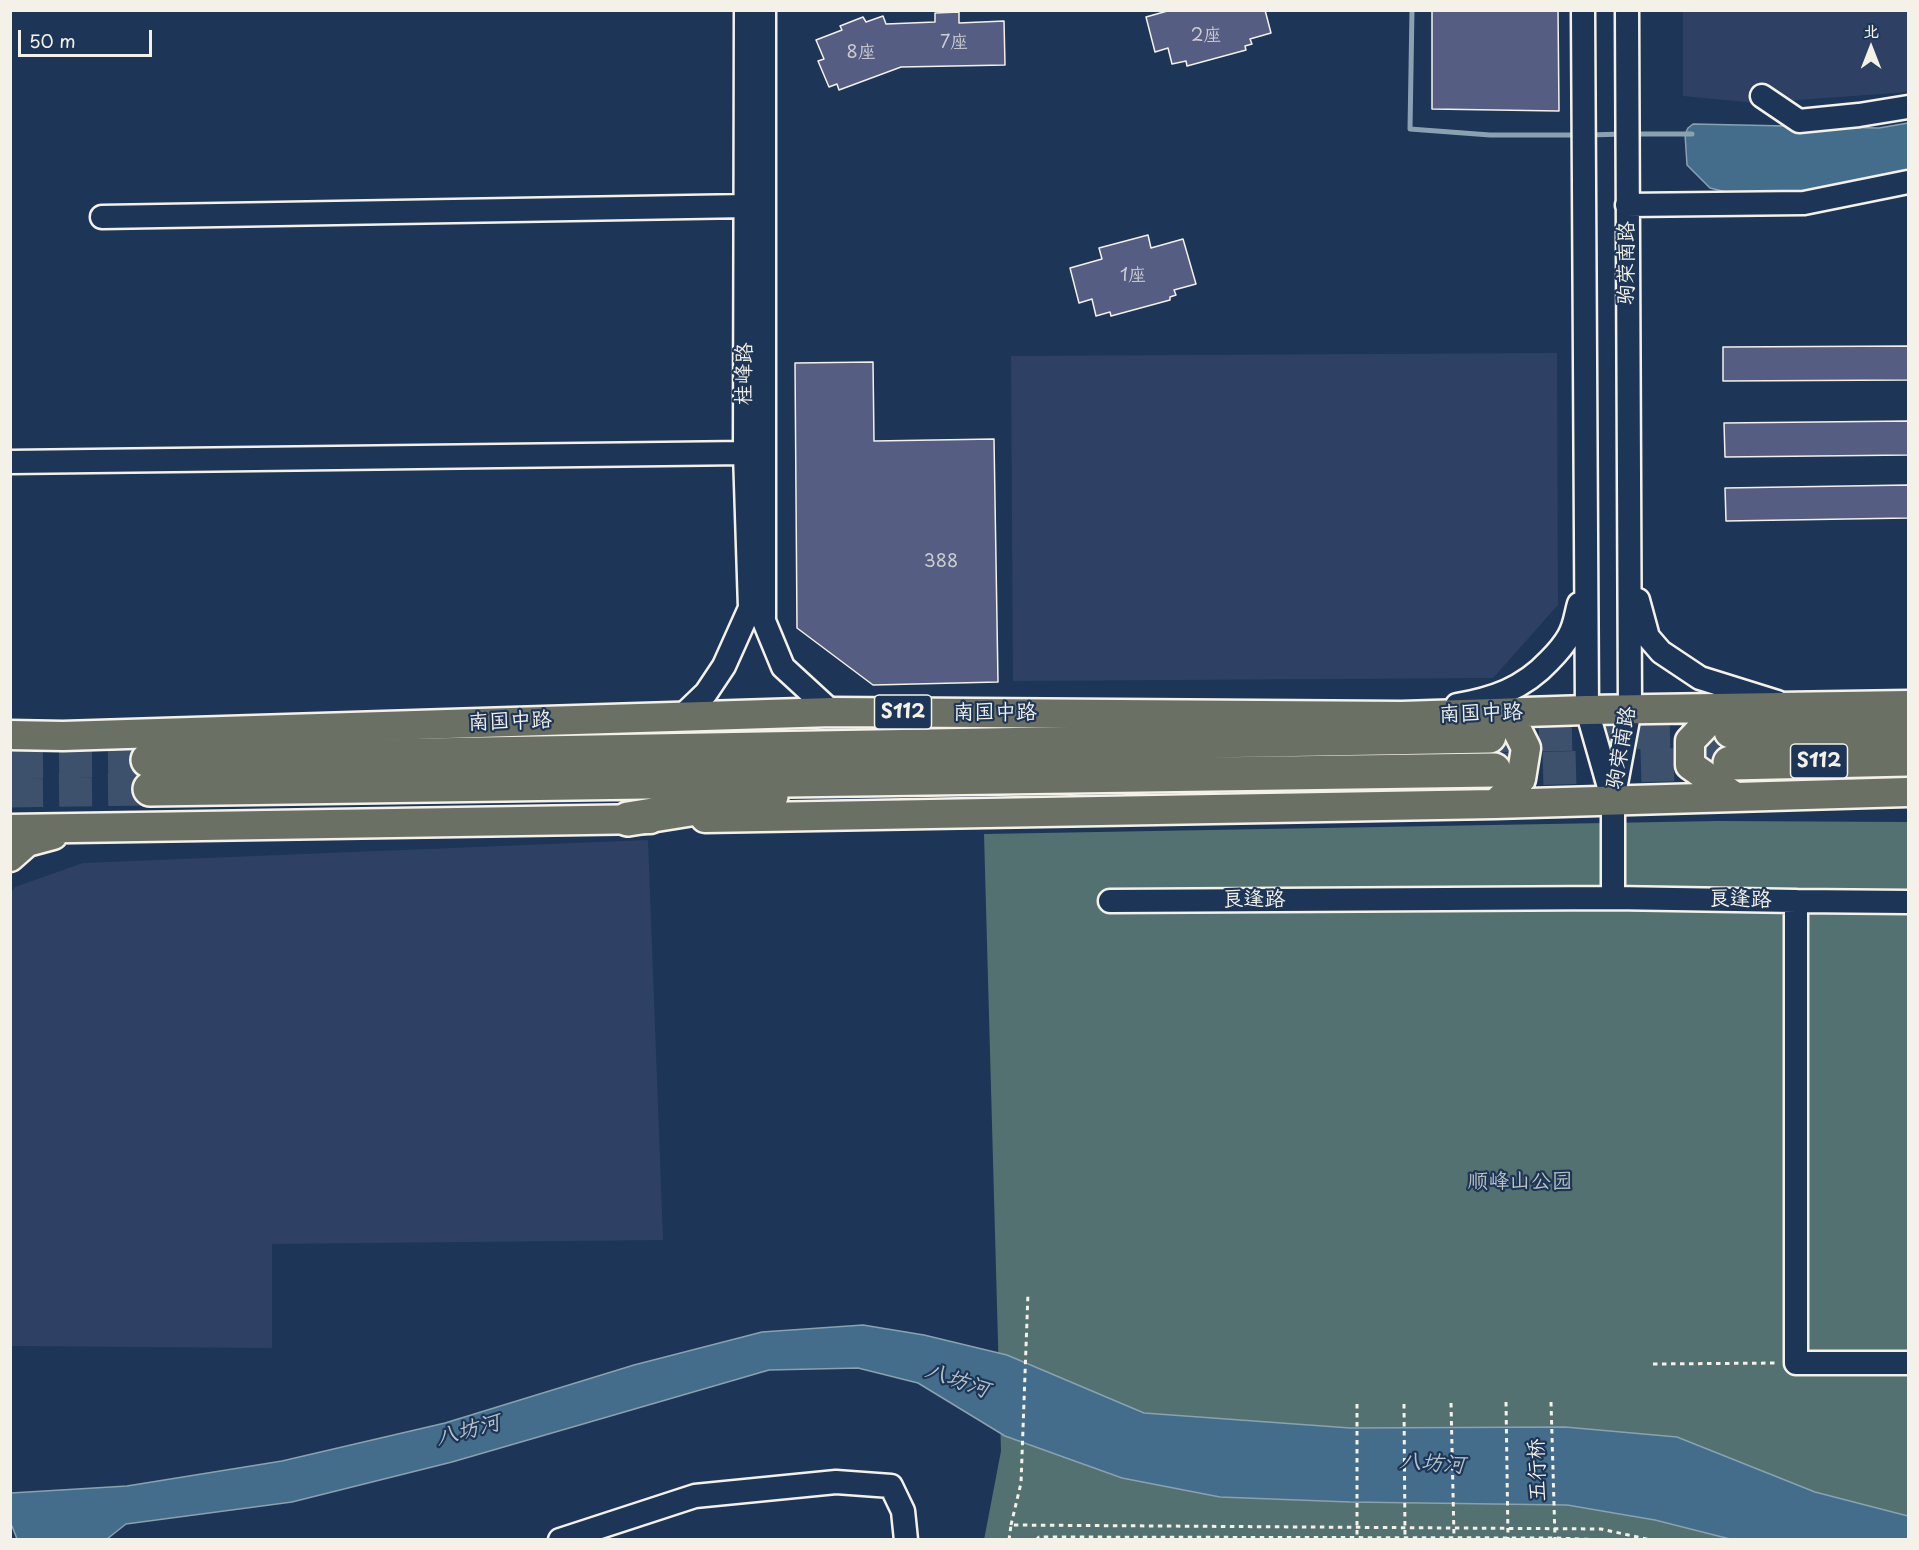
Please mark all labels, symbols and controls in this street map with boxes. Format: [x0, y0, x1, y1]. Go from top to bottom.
scale bar [21, 18, 154, 56]
north arrow [1841, 18, 1901, 78]
text: 北 [1863, 18, 1879, 42]
house number: 2座 [1191, 25, 1221, 47]
text: 50 m [29, 27, 76, 54]
house number: 7座 [940, 32, 968, 54]
house number: 8座 [846, 42, 876, 64]
street label: 驹荣南路 [1614, 221, 1640, 305]
house number: 1座 [1120, 265, 1146, 287]
street label: 桂峰路 [732, 342, 758, 406]
house number: 388 [924, 551, 958, 573]
road number: S112 [874, 695, 932, 729]
street label: 南国中路 [953, 700, 1037, 726]
street label: 南国中路 [1439, 700, 1523, 728]
street label: 驹荣南路 [1602, 704, 1642, 792]
street label: 南国中路 [468, 708, 552, 736]
road number: S112 [1790, 744, 1848, 778]
street label: 良逢路 [1223, 887, 1285, 913]
street label: 良逢路 [1708, 887, 1772, 913]
park label: 顺峰山公园 [1468, 1169, 1572, 1195]
water label: 八坊河 [922, 1358, 992, 1404]
water label: 八坊河 [433, 1410, 503, 1452]
street label: 五行桥 [1524, 1438, 1552, 1502]
water label: 八坊河 [1398, 1449, 1466, 1479]

